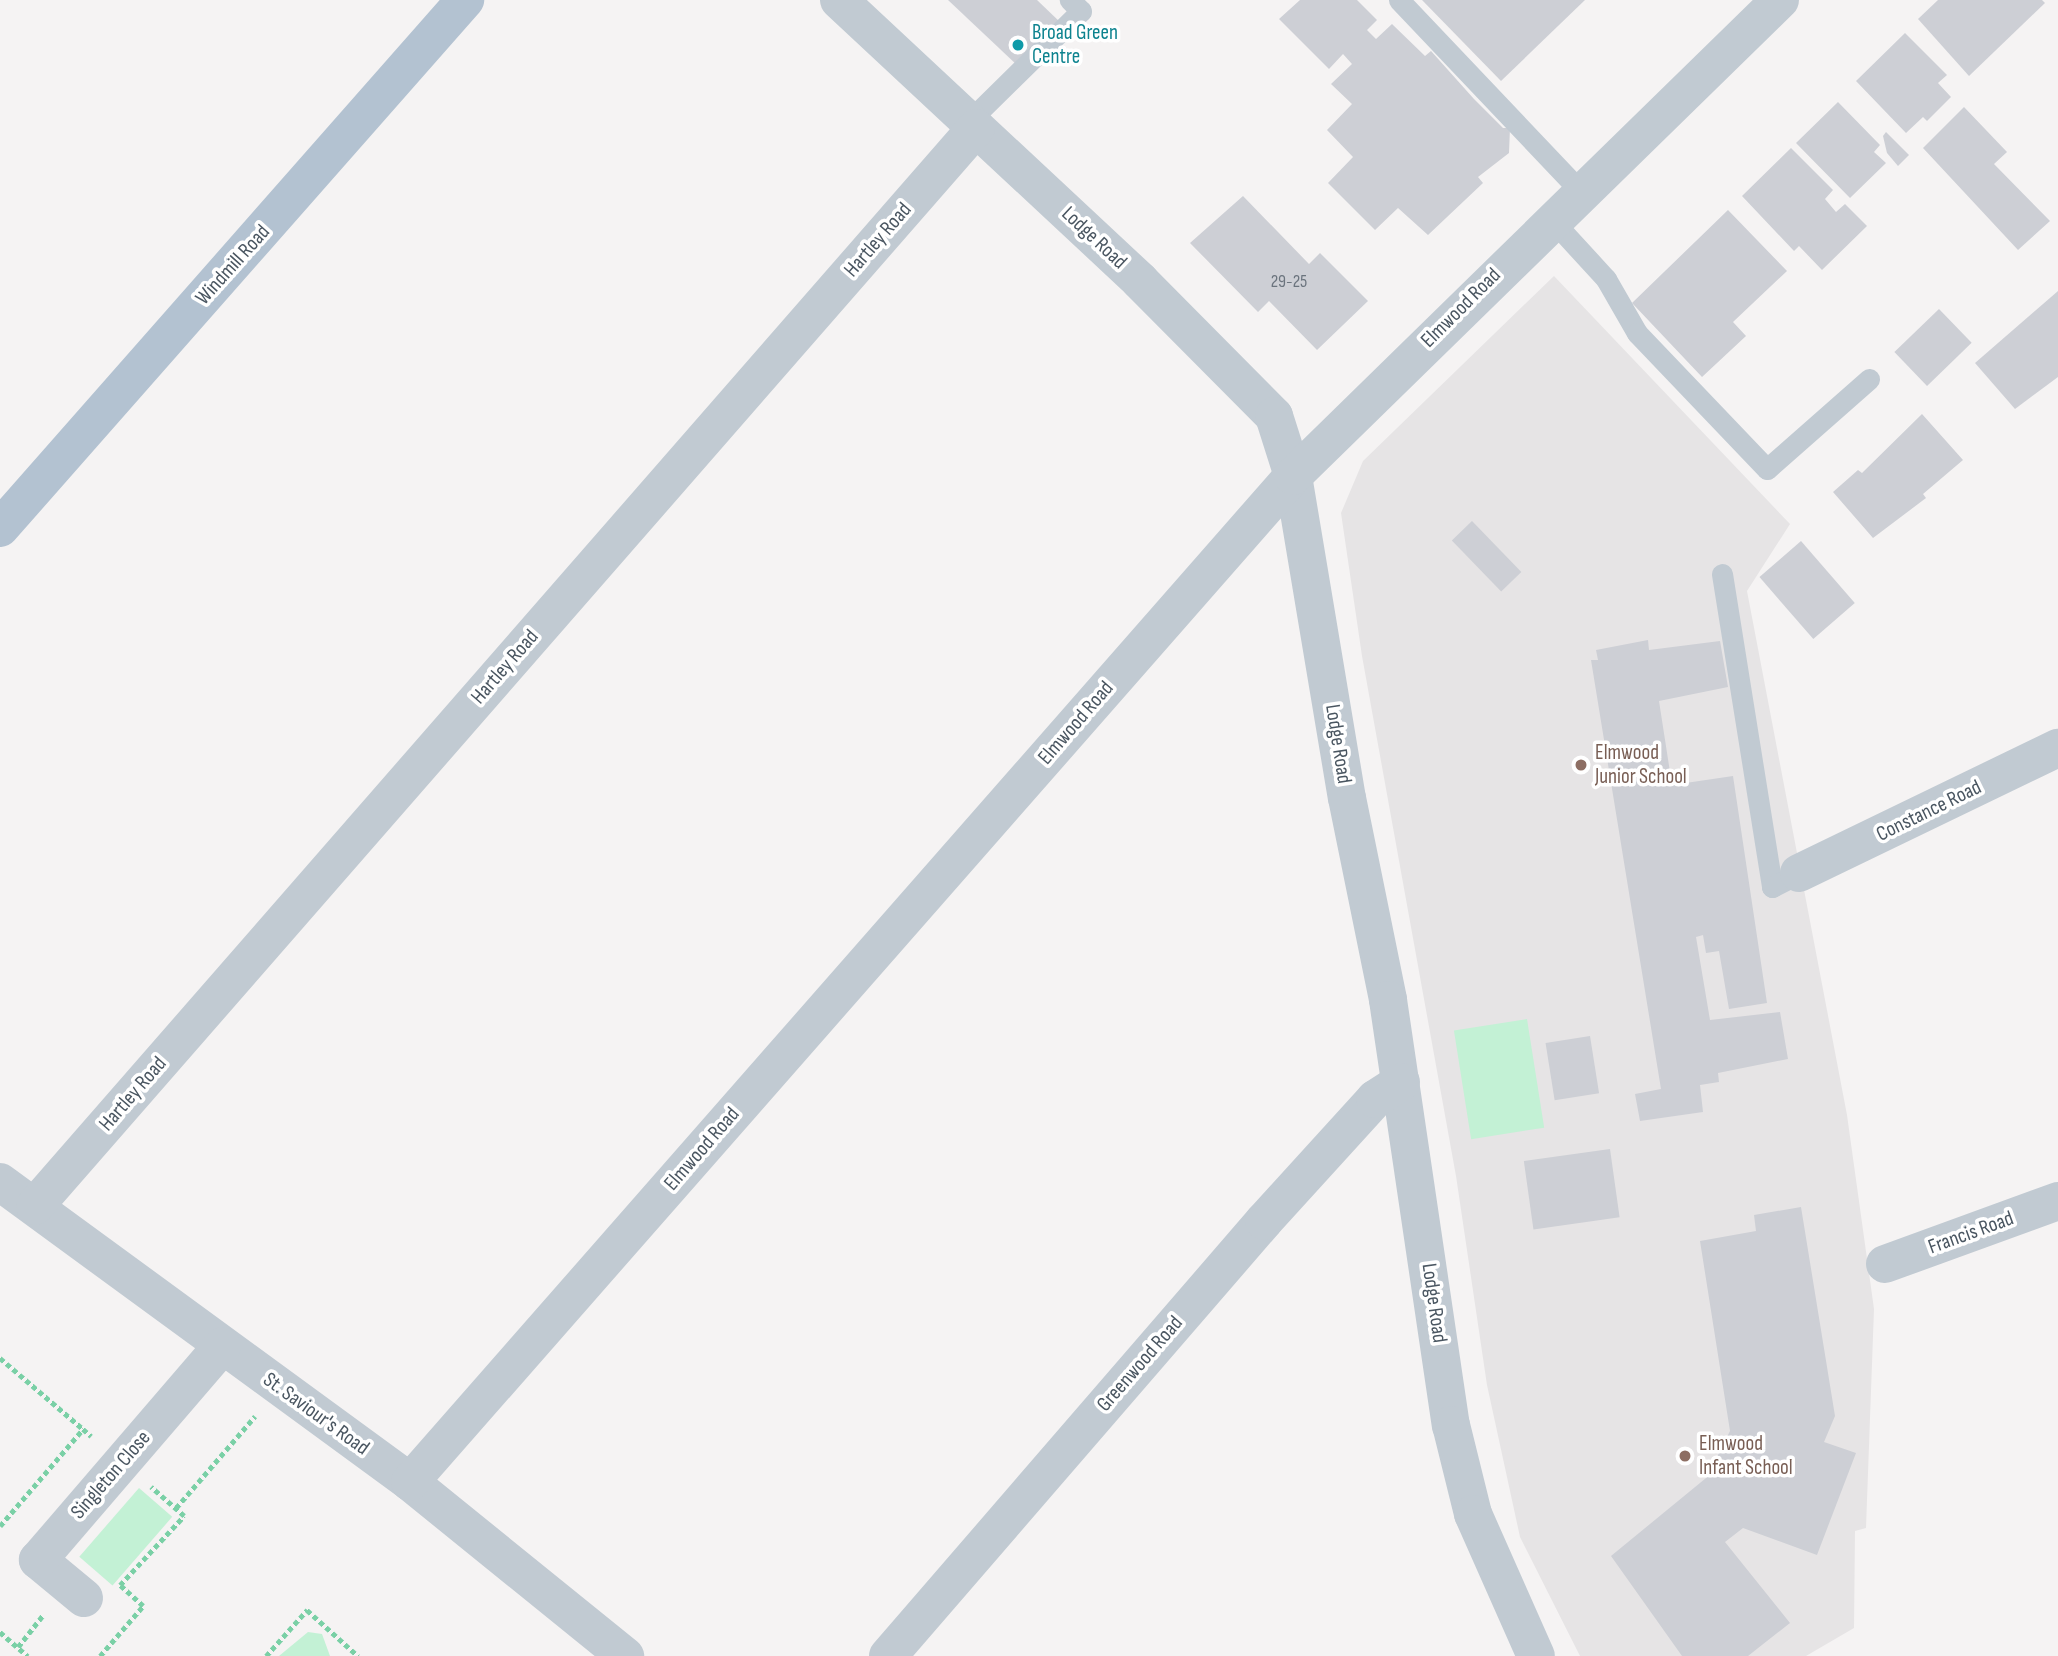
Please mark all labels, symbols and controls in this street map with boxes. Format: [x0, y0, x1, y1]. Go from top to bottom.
place label: Broad Green Centre [1032, 20, 1118, 70]
marker: Broad Green Centre [1010, 37, 1026, 53]
street label: Hartley Road [839, 198, 917, 282]
street label: Lodge Road [1056, 201, 1132, 275]
street label: Windmill Road [191, 220, 275, 310]
street label: Elmwood Road [1416, 263, 1506, 353]
house number: 29-25 [1271, 271, 1307, 293]
street label: Hartley Road [466, 625, 544, 709]
street label: Elmwood Road [1033, 676, 1119, 770]
street label: Lodge Road [1319, 702, 1357, 786]
place label: Elmwood Junior School [1595, 740, 1687, 790]
marker: Elmwood Junior School [1573, 757, 1589, 773]
street label: Constance Road [1872, 775, 1986, 847]
street label: Hartley Road [94, 1052, 172, 1136]
street label: Elmwood Road [659, 1102, 745, 1196]
street label: Francis Road [1925, 1206, 2017, 1260]
street label: Lodge Road [1416, 1262, 1452, 1344]
street label: Greenwood Road [1092, 1311, 1188, 1417]
street label: St. Saviour's Road [258, 1367, 374, 1461]
street label: Singleton Close [66, 1426, 156, 1524]
place label: Elmwood Infant School [1699, 1431, 1793, 1481]
marker: Elmwood Infant School [1677, 1448, 1693, 1464]

